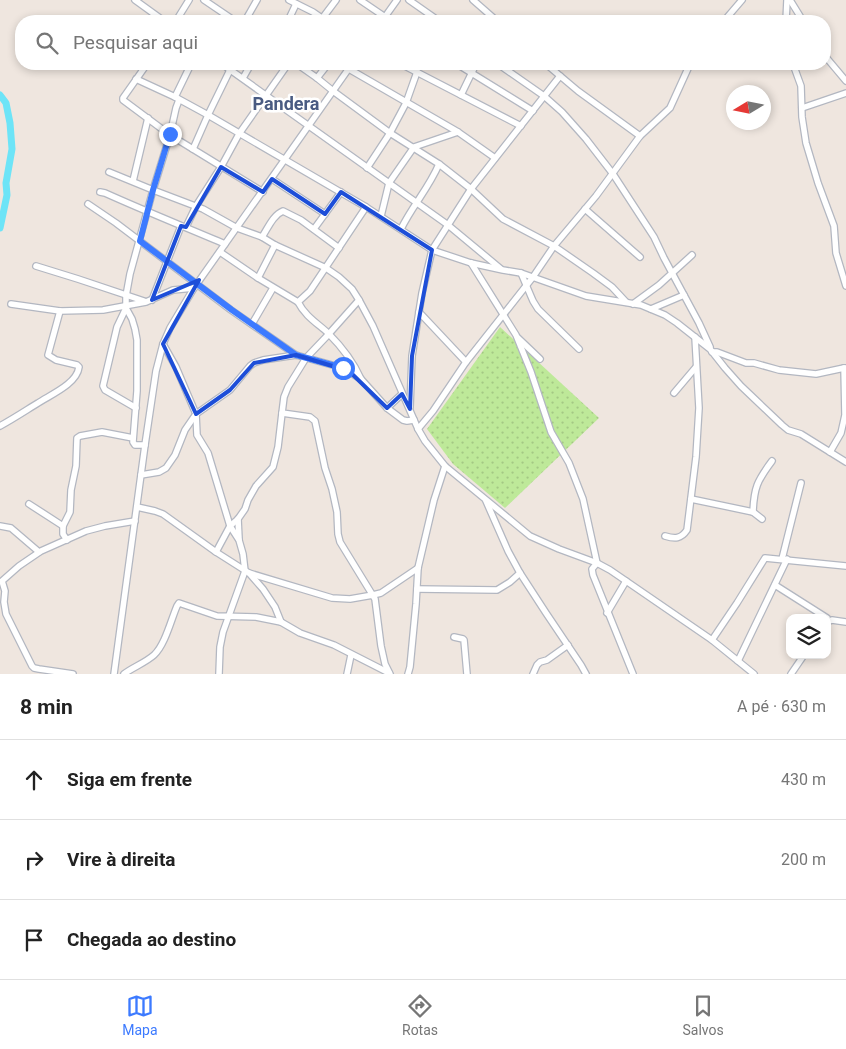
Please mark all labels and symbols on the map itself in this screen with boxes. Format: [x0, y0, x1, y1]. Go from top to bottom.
north arrow [726, 85, 771, 130]
district label: Pandera [252, 93, 320, 114]
route end [159, 123, 182, 146]
route start [332, 357, 355, 380]

